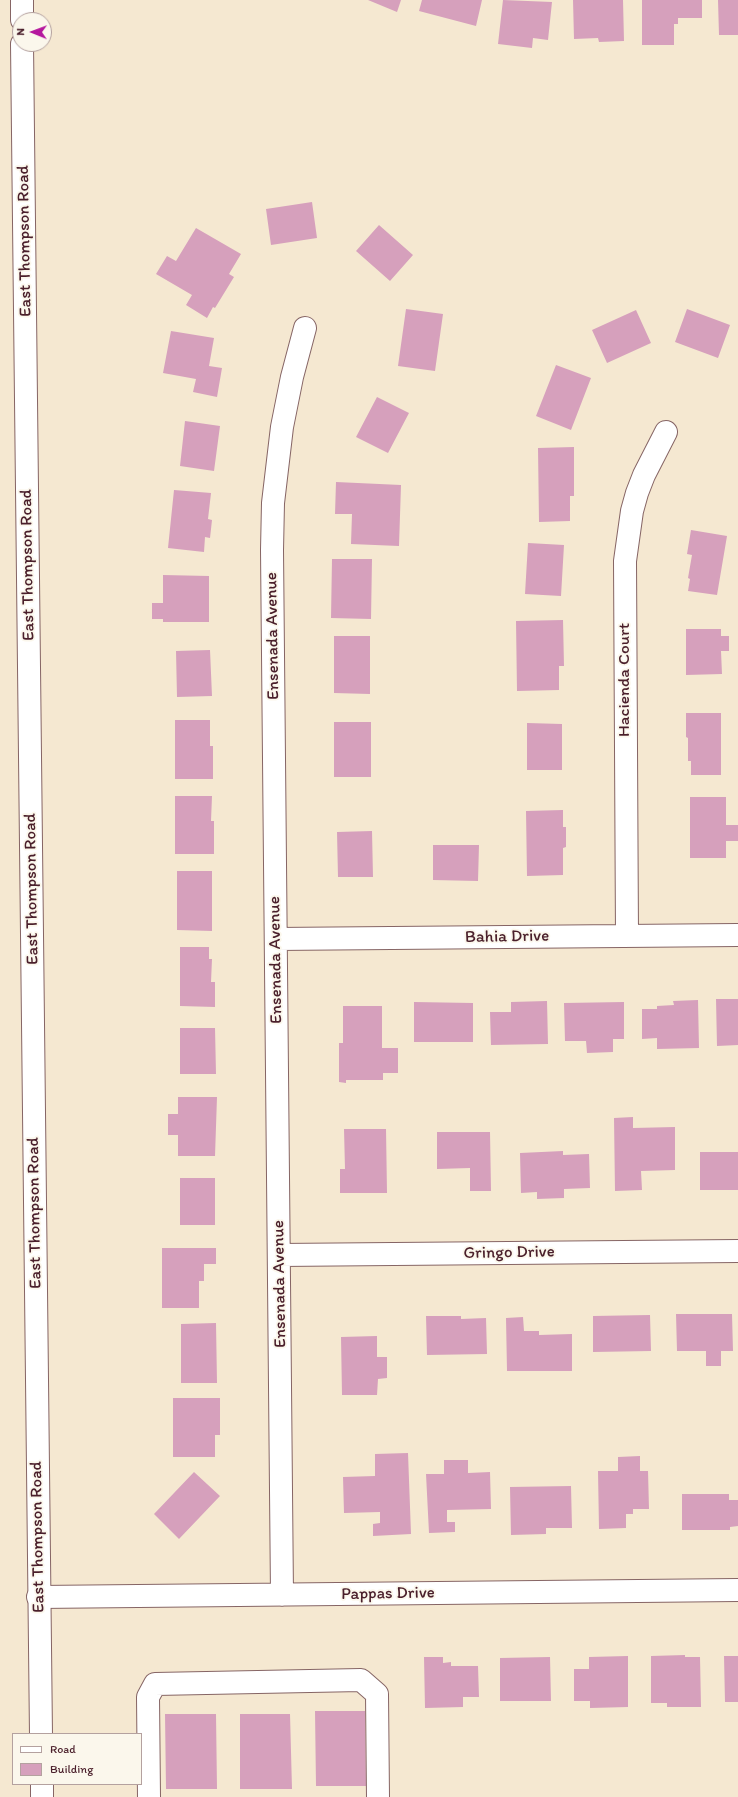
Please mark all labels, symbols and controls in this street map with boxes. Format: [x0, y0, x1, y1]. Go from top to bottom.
north arrow [12, 12, 52, 52]
text: N [14, 28, 27, 36]
street label: East Thompson Road [13, 165, 37, 317]
street label: East Thompson Road [16, 489, 40, 641]
street label: Ensenada Avenue [262, 572, 284, 700]
street label: Hacienda Court [615, 623, 635, 737]
street label: East Thompson Road [20, 813, 44, 965]
street label: Ensenada Avenue [265, 896, 287, 1024]
street label: Bahia Drive [465, 926, 549, 948]
street label: East Thompson Road [23, 1137, 47, 1289]
street label: Ensenada Avenue [269, 1220, 291, 1348]
street label: Gringo Drive [463, 1242, 555, 1264]
street label: East Thompson Road [26, 1461, 50, 1613]
street label: Pappas Drive [341, 1583, 435, 1605]
legend [12, 1733, 142, 1785]
text: Road [50, 1742, 76, 1756]
text: Building [50, 1762, 93, 1776]

